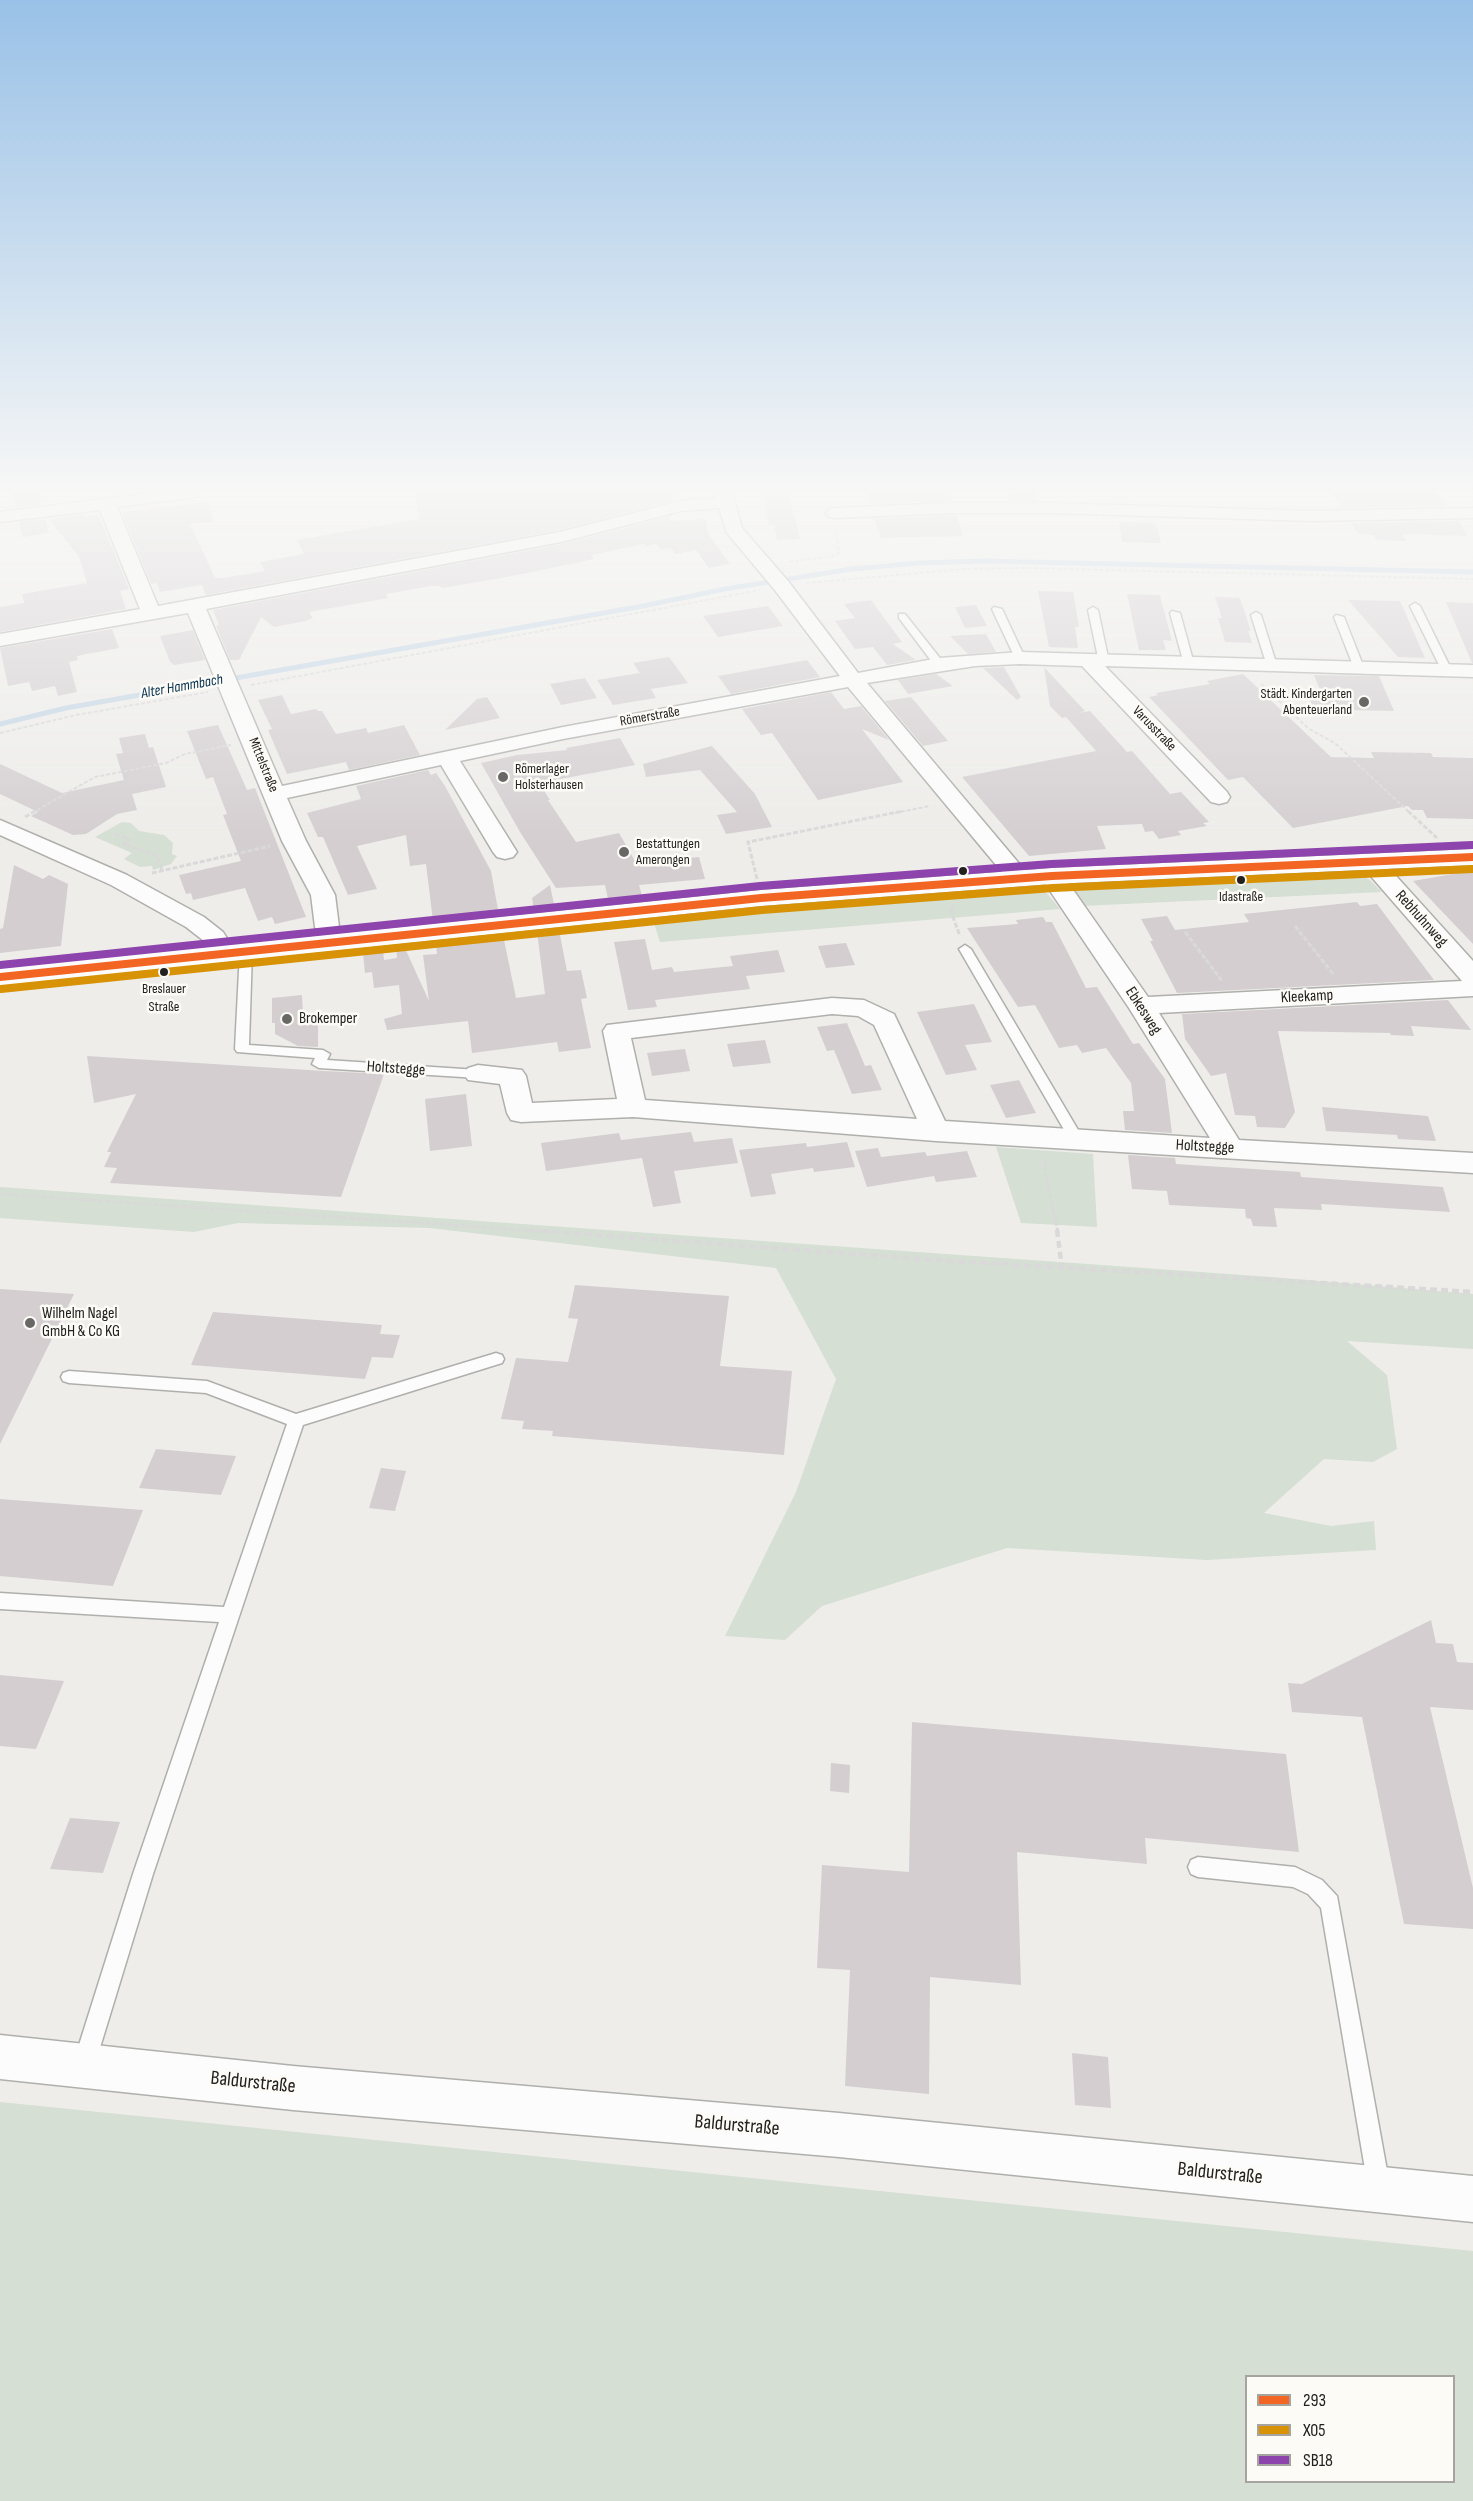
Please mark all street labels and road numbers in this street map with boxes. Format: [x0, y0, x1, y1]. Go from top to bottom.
street label: Römerstraße [619, 703, 681, 731]
street label: Varusstraße [1129, 703, 1179, 755]
street label: Mittelstraße [244, 735, 282, 795]
street label: Rebhuhnweg [1391, 887, 1451, 951]
street label: Ebkesweg [1121, 984, 1165, 1038]
street label: Kleekamp [1280, 986, 1334, 1008]
street label: Holtstegge [366, 1057, 426, 1081]
street label: Holtstegge [1175, 1136, 1235, 1158]
street label: Baldurstraße [209, 2067, 297, 2099]
street label: Baldurstraße [693, 2110, 781, 2142]
street label: Baldurstraße [1176, 2158, 1264, 2190]

